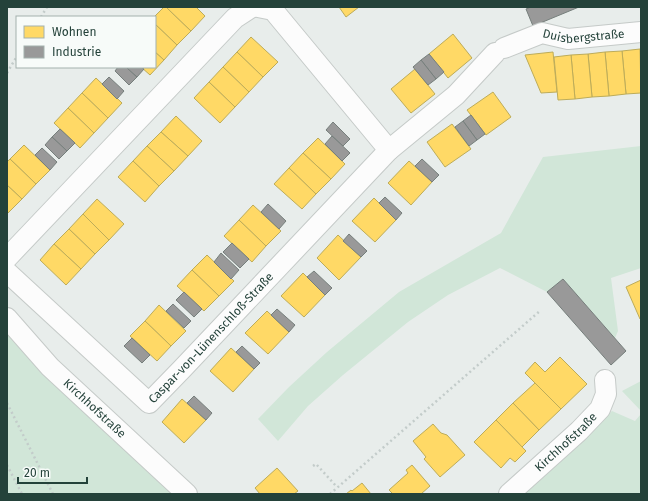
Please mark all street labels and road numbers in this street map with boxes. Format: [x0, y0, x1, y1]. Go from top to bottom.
street label: Duisbergstraße [541, 26, 625, 46]
street label: Caspar-von-Lünenschloß-Straße [146, 270, 276, 406]
street label: Kirchhofstraße [61, 376, 129, 441]
street label: Kirchhofstraße [532, 410, 600, 474]

